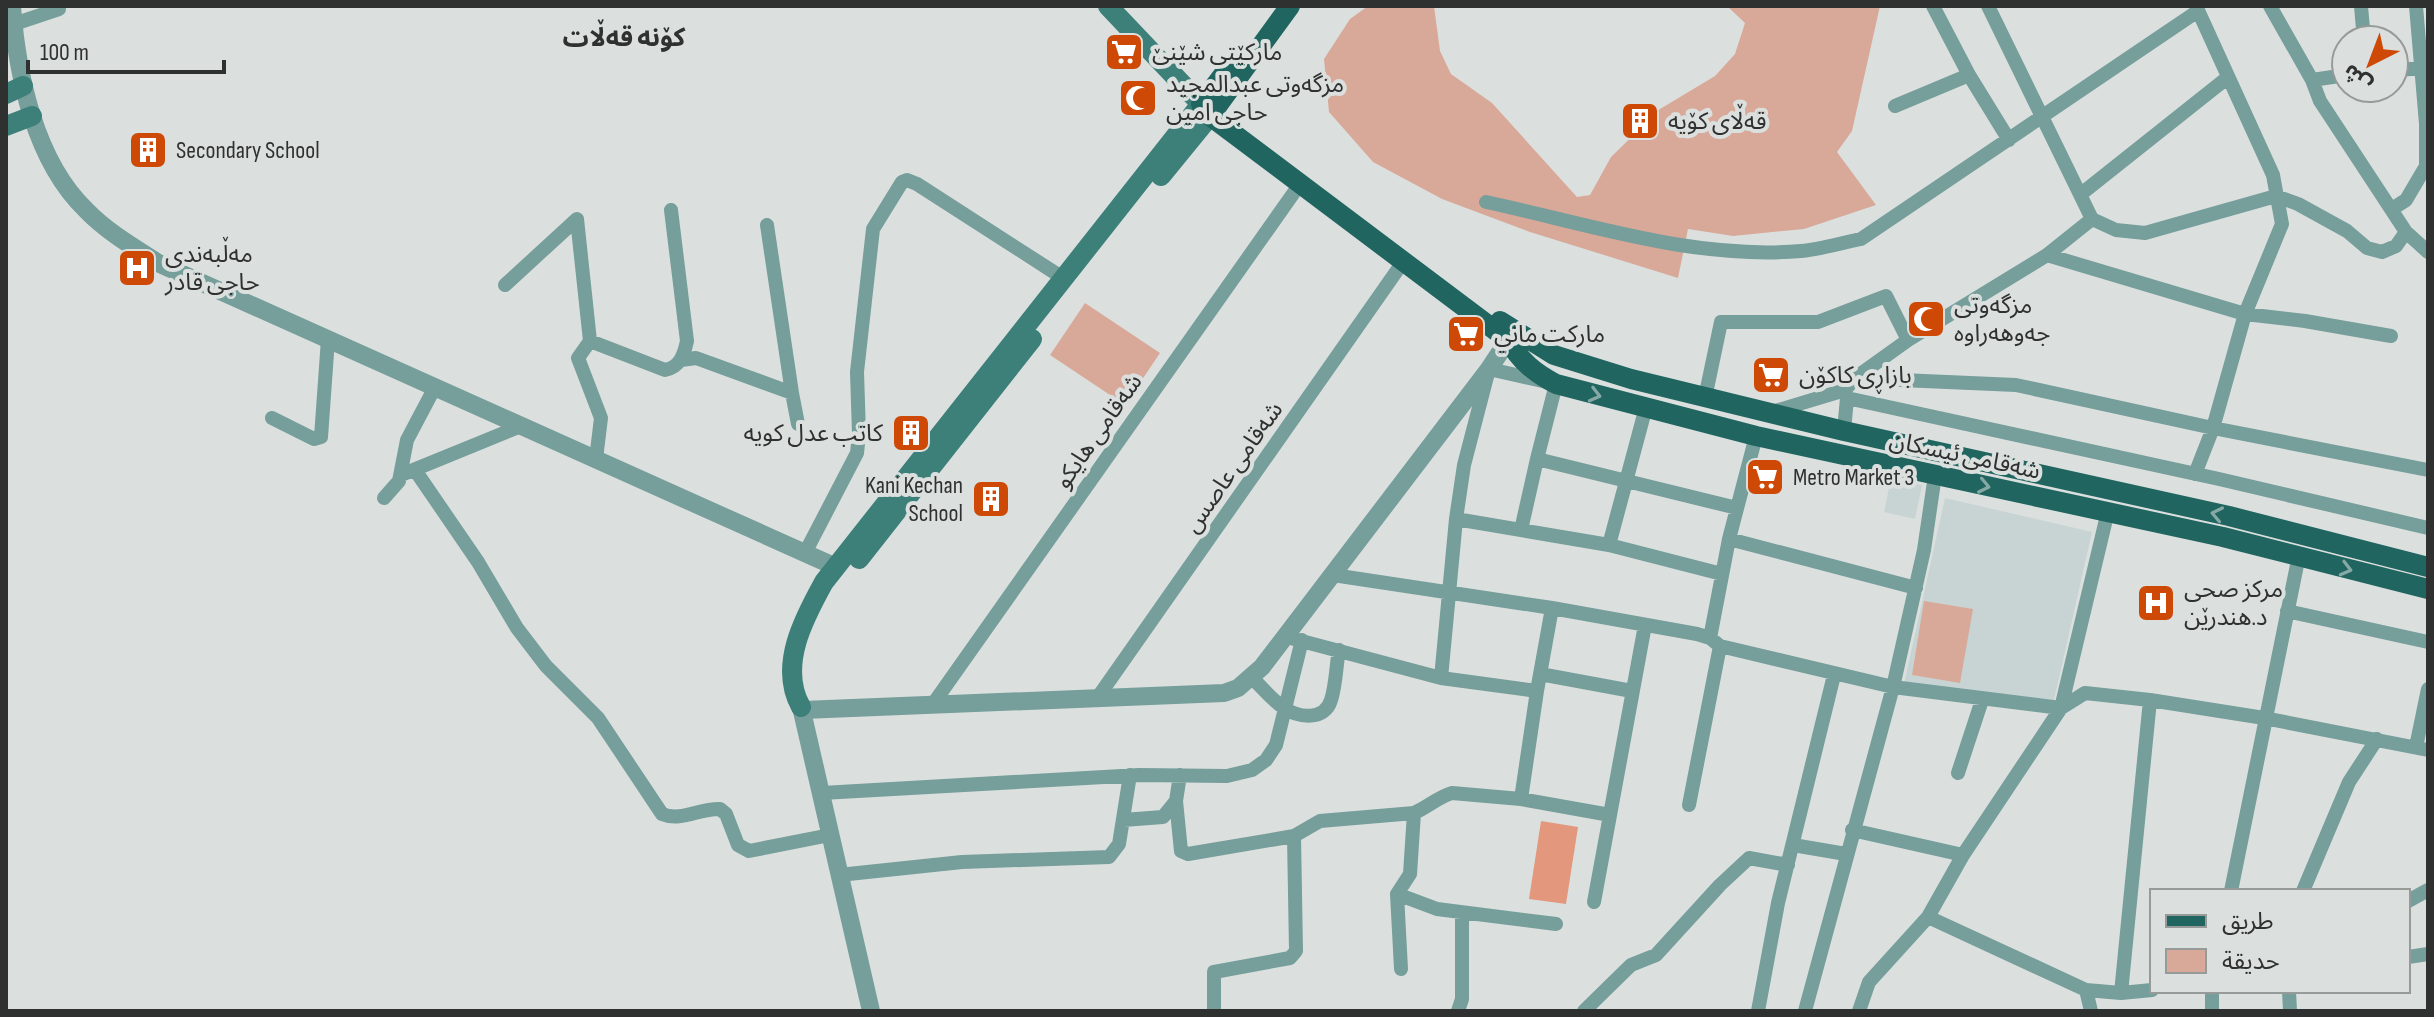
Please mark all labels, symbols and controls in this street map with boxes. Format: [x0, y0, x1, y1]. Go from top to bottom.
district label: کۆنە قەڵات [563, 19, 687, 54]
scale bar [28, 24, 224, 74]
north arrow [2330, 24, 2410, 104]
supermarket icon: ماركێتى شێنێ [1103, 31, 1145, 73]
text: 100 m [40, 38, 89, 67]
place label: ماركێتى شێنێ [1152, 38, 1282, 67]
text: ش [2337, 58, 2378, 98]
place label: مزگه‌وتی عبدالمجید حاجی امین [1166, 70, 1344, 127]
mosque icon: مزگه‌وتی عبدالمجید حاجی امین [1117, 77, 1159, 119]
building icon: قەڵای کۆیە [1619, 100, 1661, 142]
place label: قەڵای کۆیە [1668, 103, 1766, 136]
building icon: Secondary School [127, 129, 169, 171]
place label: Secondary School [176, 136, 320, 165]
place label: مەڵبەندی حاجی قادر [164, 236, 260, 297]
hospital icon: مەڵبەندی حاجی قادر [116, 247, 158, 289]
place label: مزگه‌وتی جه‌وهه‌راوه [1954, 291, 2050, 348]
mosque icon: مزگه‌وتی جه‌وهه‌راوه [1905, 298, 1947, 340]
supermarket icon: مارکت ماني [1445, 313, 1487, 355]
place label: مارکت ماني [1494, 320, 1605, 353]
supermarket icon: بازاڕی کاکۆن [1750, 354, 1792, 396]
place label: بازاڕی کاکۆن [1799, 361, 1912, 395]
street label: شه‌قامی هایكو [1048, 368, 1149, 494]
one-way arrow [1587, 385, 1601, 402]
street label: شه‌قامی عاصس [1178, 396, 1289, 538]
building icon: كاتب عدل كويه [890, 412, 932, 454]
place label: كاتب عدل كويه [744, 419, 884, 448]
street label: شەقامی ئیسکان [1887, 425, 2043, 486]
supermarket icon: Metro Market 3 [1744, 456, 1786, 498]
place label: Metro Market 3 [1793, 463, 1914, 492]
place label: Kani Kechan School [865, 471, 963, 528]
one-way arrow [1977, 477, 1990, 494]
building icon: Kani Kechan School [970, 478, 1012, 520]
one-way arrow [2210, 506, 2223, 523]
one-way arrow [2339, 559, 2353, 576]
place label: مرکز صحی د.هندرێن [2184, 575, 2283, 632]
hospital icon: مرکز صحی د.هندرێن [2135, 582, 2177, 624]
legend [2150, 889, 2410, 993]
text: طريق [2222, 907, 2274, 936]
text: حديقة [2222, 947, 2280, 976]

